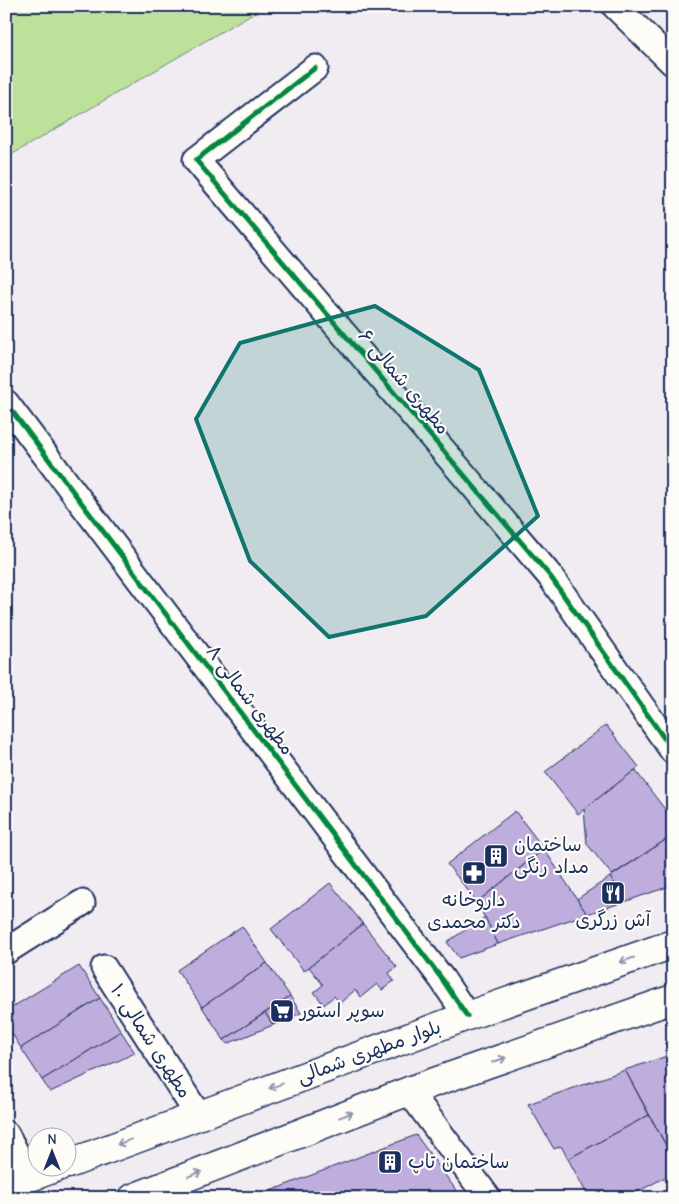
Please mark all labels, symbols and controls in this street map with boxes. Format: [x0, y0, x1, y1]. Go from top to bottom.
street label: ۶ مطهری شمالی [353, 325, 454, 440]
street label: ۸ مطهری شمالی [201, 641, 298, 760]
place label: ساختمان مداد رنگی [514, 834, 589, 879]
building icon: ساختمان مداد رنگی [483, 843, 509, 869]
pharmacy icon: داروخانه دکتر محمدى [461, 860, 487, 886]
restaurant icon: آش زرگری [600, 880, 626, 906]
place label: داروخانه دکتر محمدى [427, 889, 521, 933]
place label: آش زرگری [576, 909, 652, 931]
one-way arrow [619, 956, 635, 965]
street label: ۱۰ مطهری شمالی [105, 980, 196, 1103]
supermarket icon: سوپر استور [269, 998, 295, 1024]
place label: سوپر استور [298, 1000, 385, 1023]
street label: بلوار مطهرى شمالى [294, 1016, 444, 1089]
one-way arrow [490, 1054, 506, 1064]
one-way arrow [269, 1082, 285, 1091]
one-way arrow [338, 1110, 353, 1119]
north arrow [28, 1126, 78, 1176]
text: N [47, 1131, 57, 1148]
one-way arrow [117, 1138, 132, 1148]
building icon: ساختمان تاپ [377, 1149, 403, 1175]
place label: ساختمان تاپ [408, 1151, 509, 1174]
one-way arrow [186, 1169, 202, 1178]

